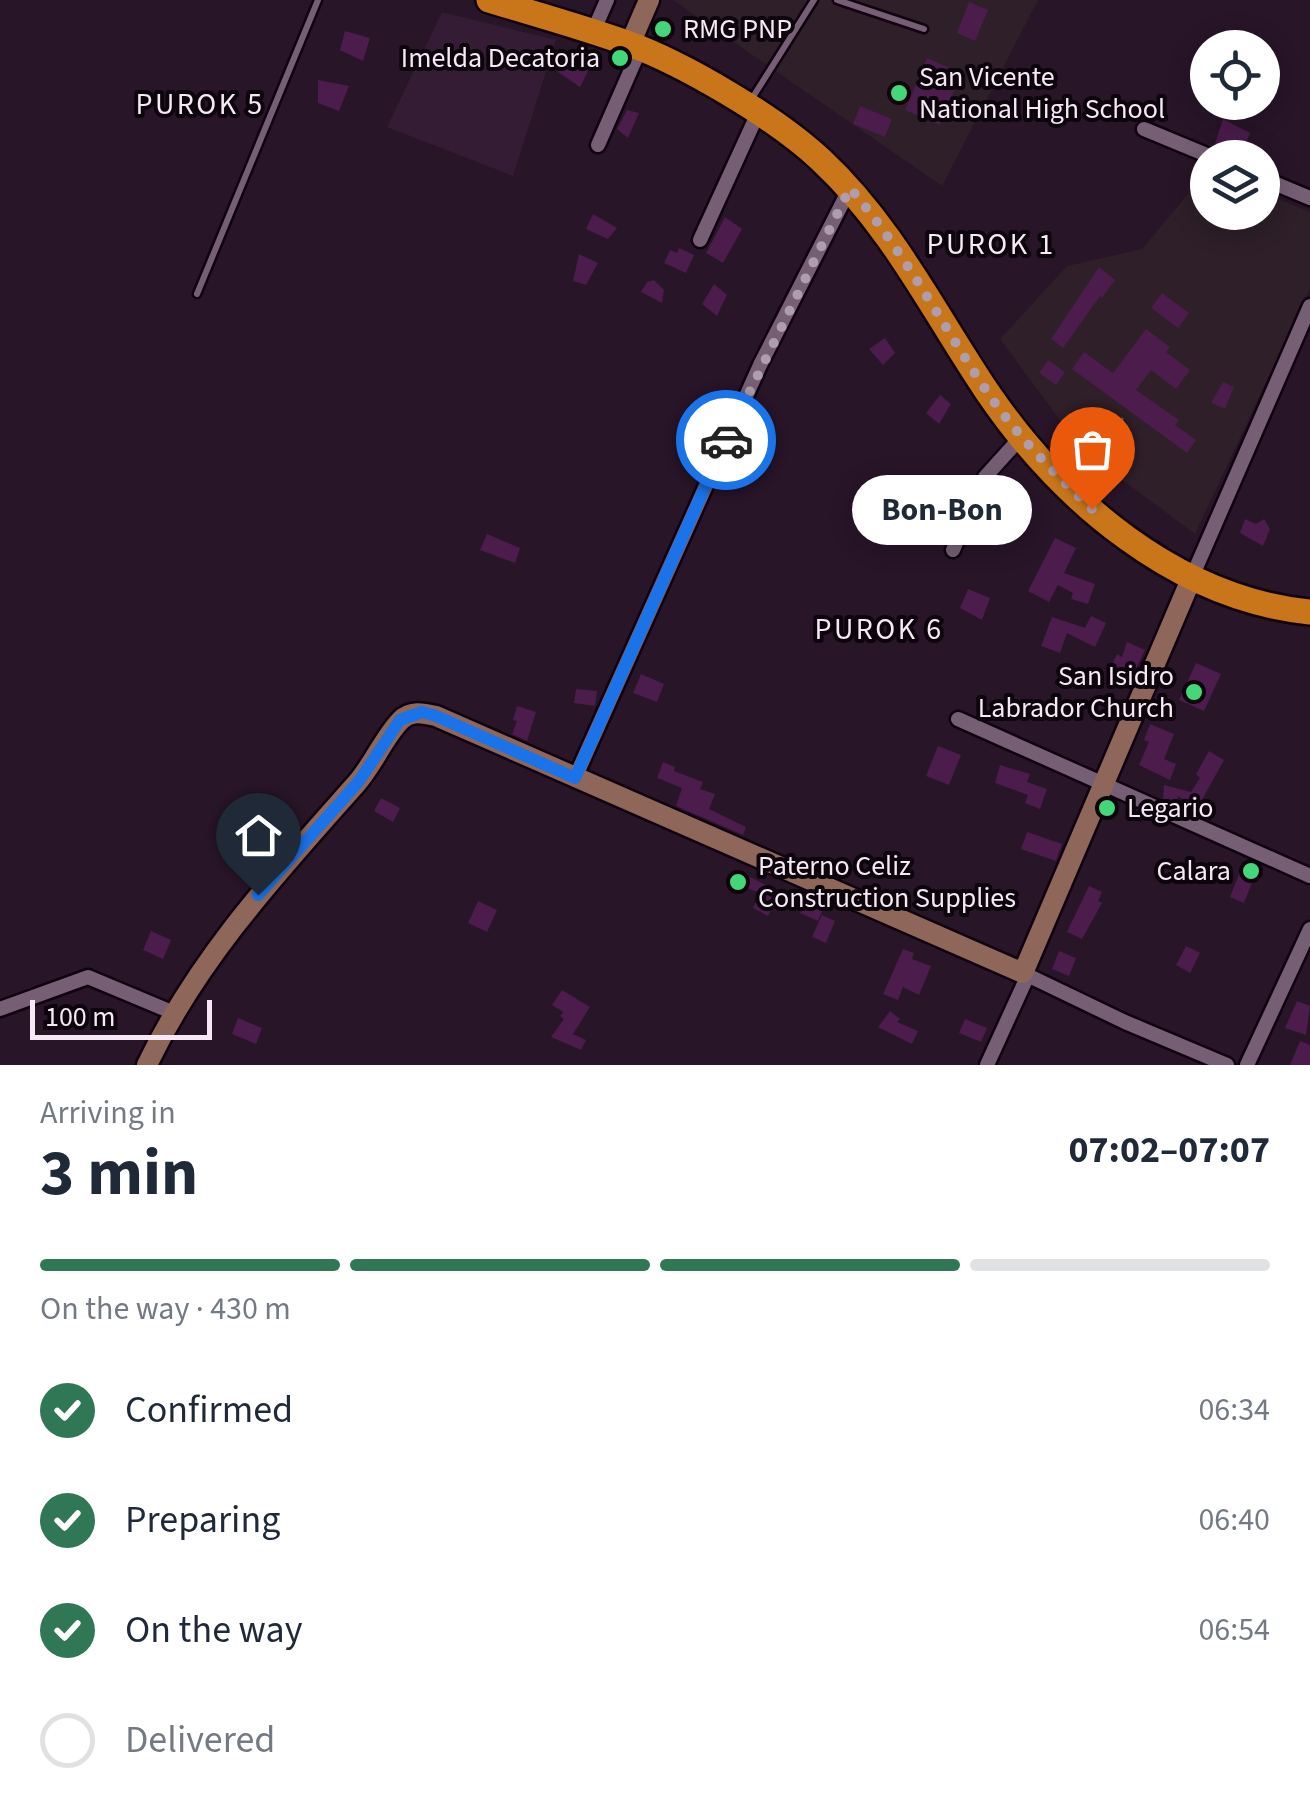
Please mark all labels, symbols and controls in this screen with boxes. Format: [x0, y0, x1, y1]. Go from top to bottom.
place label: RMG PNP [683, 9, 792, 49]
marker: RMG PNP [652, 18, 674, 40]
map controls [1190, 30, 1280, 230]
button: locate [1190, 30, 1280, 120]
place label: Imelda Decatoria [401, 38, 600, 78]
marker: Imelda Decatoria [609, 47, 631, 69]
place label: San Vicente National High School [919, 57, 1165, 129]
marker: San Vicente National High School [888, 82, 910, 104]
district label: PUROK 5 [135, 83, 265, 126]
button: layers [1190, 140, 1280, 230]
district label: PUROK 1 [926, 223, 1056, 266]
courier [676, 390, 776, 490]
pin [1050, 407, 1135, 510]
icon: car [699, 413, 754, 468]
icon: bag [1065, 422, 1120, 477]
callout: Bon-Bon [852, 474, 1032, 544]
text: Bon-Bon [881, 487, 1003, 533]
district label: PUROK 6 [814, 608, 944, 651]
place label: San Isidro Labrador Church [978, 656, 1174, 728]
marker: San Isidro Labrador Church [1183, 681, 1205, 703]
place label: Legario [1127, 788, 1213, 828]
pin [216, 793, 301, 896]
marker: Legario [1096, 797, 1118, 819]
icon: home [231, 808, 286, 863]
place label: Paterno Celiz Construction Supplies [758, 846, 1016, 918]
place label: Calara [1156, 851, 1231, 891]
marker: Calara [1240, 860, 1262, 882]
marker: Paterno Celiz Construction Supplies [727, 871, 749, 893]
scale bar [30, 995, 212, 1040]
text: 100 m [45, 997, 116, 1037]
text: Arriving in [40, 1090, 176, 1136]
text: 07:02–07:07 [1068, 1123, 1270, 1177]
text: 3 min [40, 1127, 198, 1220]
text: On the way · 430 m [40, 1286, 291, 1332]
icon: check [40, 1383, 95, 1438]
text: Confirmed [125, 1383, 293, 1437]
text: 06:34 [1198, 1387, 1270, 1433]
icon: check [40, 1493, 95, 1548]
text: Preparing [125, 1493, 280, 1547]
text: 06:40 [1198, 1497, 1270, 1543]
icon: check [40, 1603, 95, 1658]
text: On the way [125, 1603, 302, 1657]
text: 06:54 [1198, 1607, 1270, 1653]
text: Delivered [125, 1713, 275, 1767]

